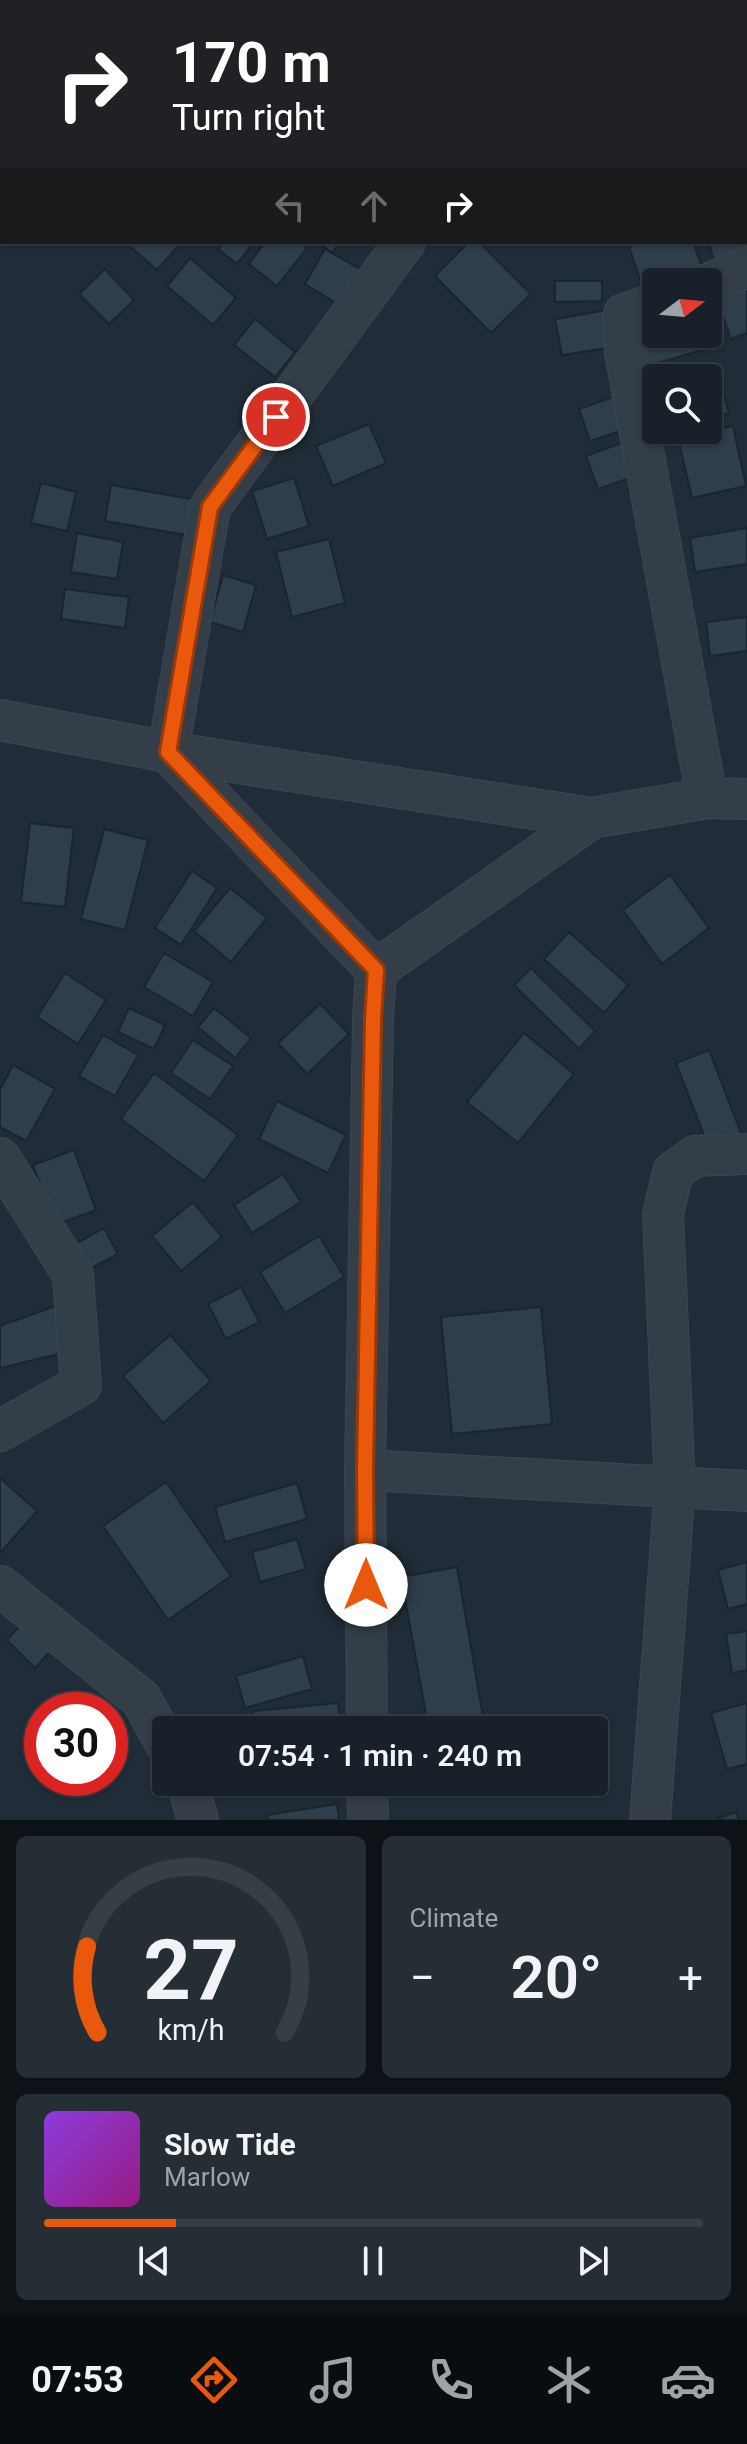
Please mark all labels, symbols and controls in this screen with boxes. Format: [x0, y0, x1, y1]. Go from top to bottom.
text: 170 m [172, 30, 331, 96]
icon: right [40, 32, 144, 136]
text: Turn right [172, 97, 325, 139]
icon: left [268, 184, 312, 228]
icon: ahead [352, 184, 396, 228]
icon: right [436, 184, 480, 228]
north arrow [642, 268, 722, 348]
map controls [642, 268, 722, 444]
button: search [642, 364, 722, 444]
pin [242, 383, 310, 451]
icon: arrive [254, 395, 298, 439]
position arrow [324, 1543, 408, 1627]
speed limit sign: 30 [24, 1692, 128, 1796]
text: 07:54 · 1 min · 240 m [238, 1738, 522, 1773]
text: Climate [410, 1903, 498, 1933]
text: 27 [143, 1922, 238, 2019]
text: 20° [510, 1942, 602, 2013]
text: − [410, 1952, 435, 2004]
text: + [678, 1952, 703, 2004]
text: km/h [157, 2013, 224, 2047]
text: Slow Tide [164, 2127, 296, 2162]
text: Marlow [164, 2162, 250, 2192]
icon: previous [132, 2239, 176, 2283]
icon: pause [351, 2239, 395, 2283]
icon: next [571, 2239, 615, 2283]
icon: directions [186, 2352, 242, 2408]
icon: music [305, 2352, 361, 2408]
icon: phone [423, 2352, 479, 2408]
icon: climate [541, 2352, 597, 2408]
icon: car [660, 2352, 716, 2408]
text: 07:53 [31, 2359, 124, 2401]

